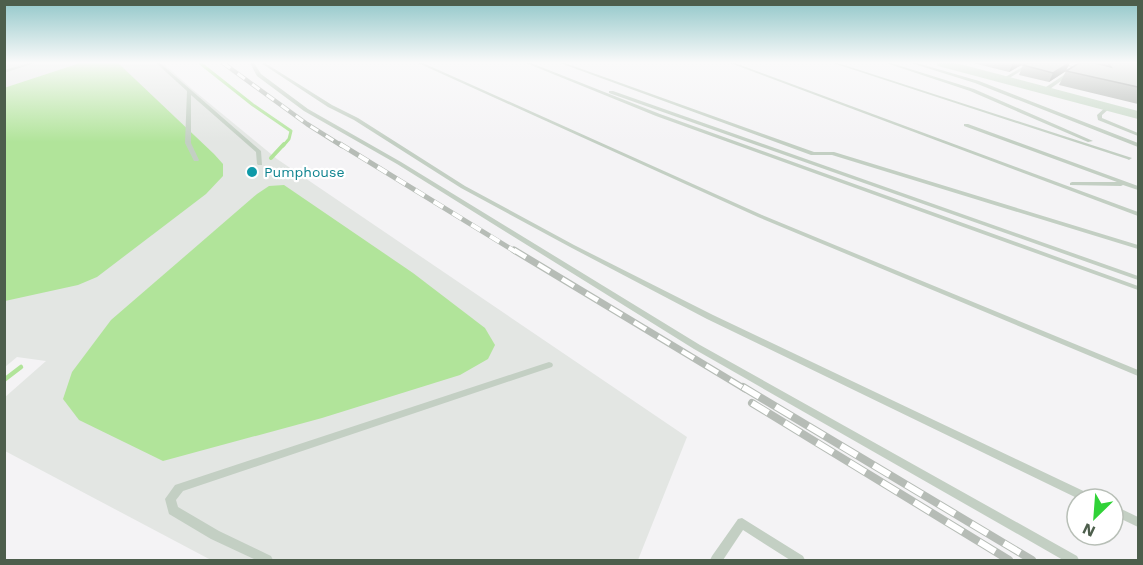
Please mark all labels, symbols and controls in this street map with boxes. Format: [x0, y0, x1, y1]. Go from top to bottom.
place label: Pumphouse [264, 164, 344, 180]
marker: Pumphouse [245, 165, 259, 179]
north arrow [1065, 487, 1125, 547]
text: N [1079, 519, 1098, 541]

